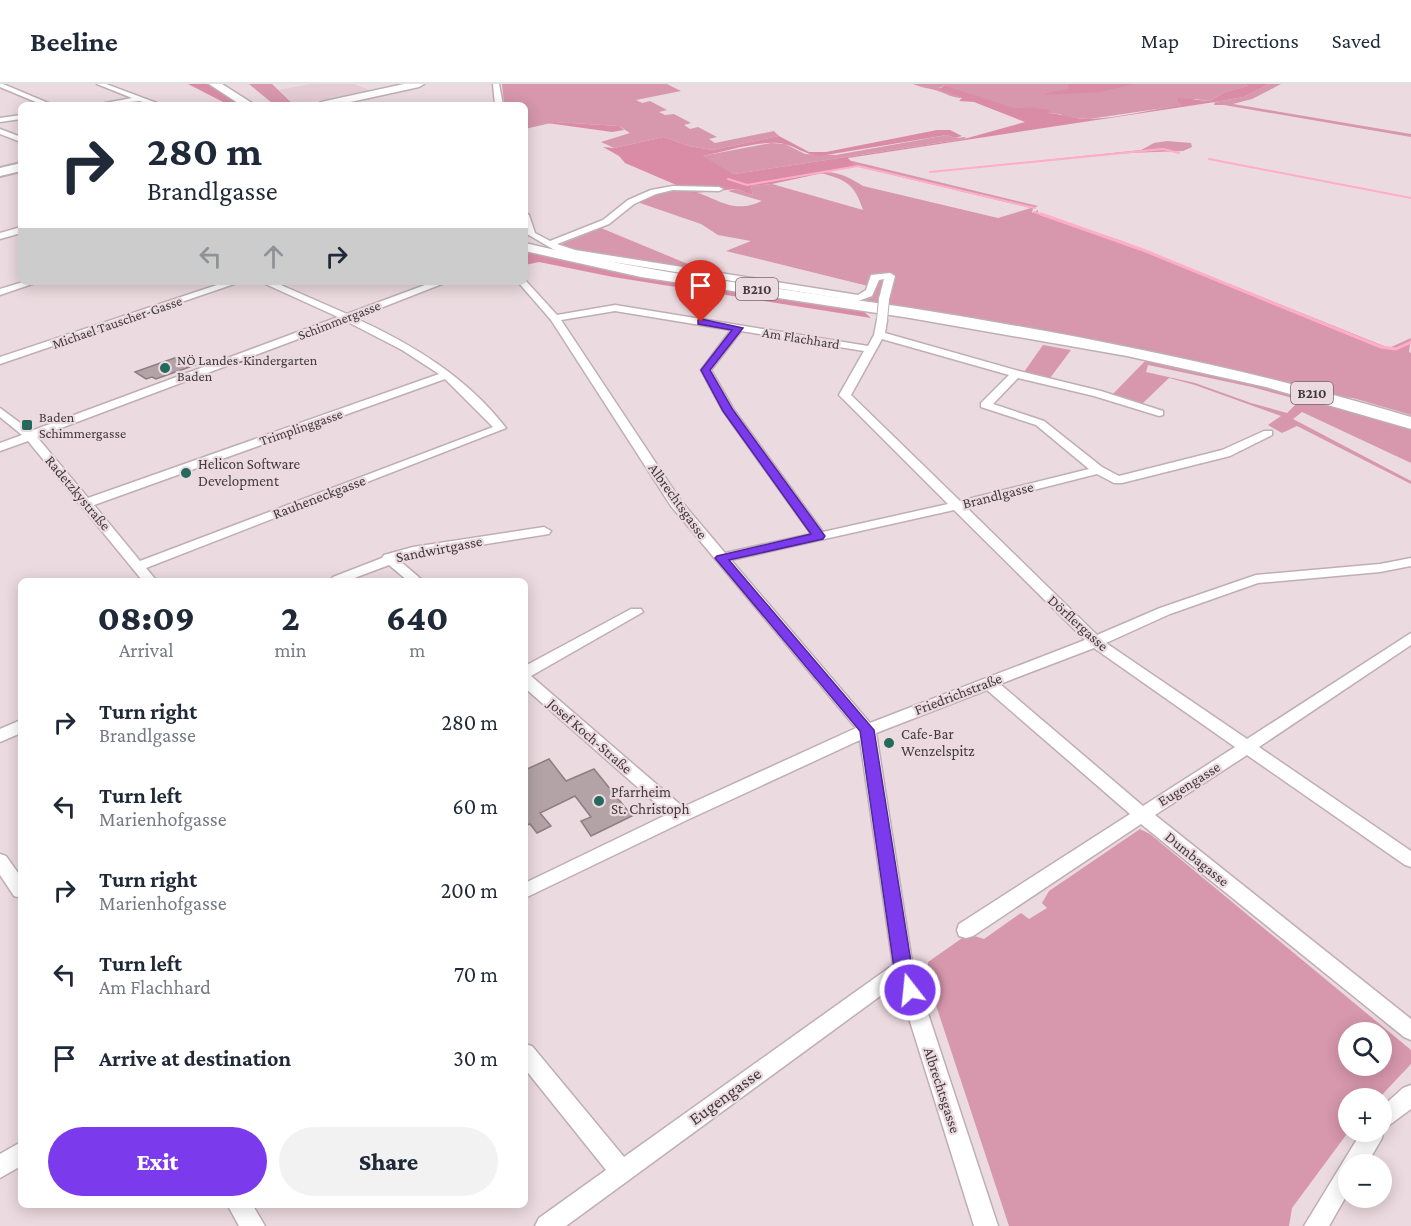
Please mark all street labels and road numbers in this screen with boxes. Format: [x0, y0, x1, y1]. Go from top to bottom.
road number: B210 [736, 278, 778, 300]
street label: Michael Tauscher-Gasse [50, 292, 184, 352]
street label: Schimmergasse [295, 297, 383, 343]
street label: Am Flachhard [761, 324, 842, 352]
road number: B210 [1291, 382, 1333, 404]
street label: Trimplinggasse [257, 405, 345, 449]
street label: Radetzkystraße [41, 452, 114, 534]
street label: Albrechtsgasse [645, 460, 711, 543]
street label: Rauheneckgasse [270, 472, 368, 523]
street label: Brandlgasse [961, 478, 1036, 513]
street label: Sandwirtgasse [394, 533, 484, 566]
street label: Dörflergasse [1044, 592, 1112, 655]
street label: Friedrichstraße [912, 670, 1004, 718]
street label: Josef Koch-Straße [543, 694, 636, 778]
street label: Eugengasse [1155, 758, 1224, 810]
street label: Dumbagasse [1161, 829, 1232, 891]
street label: Albrechtsgasse [920, 1045, 964, 1136]
street label: Eugengasse [685, 1063, 765, 1129]

